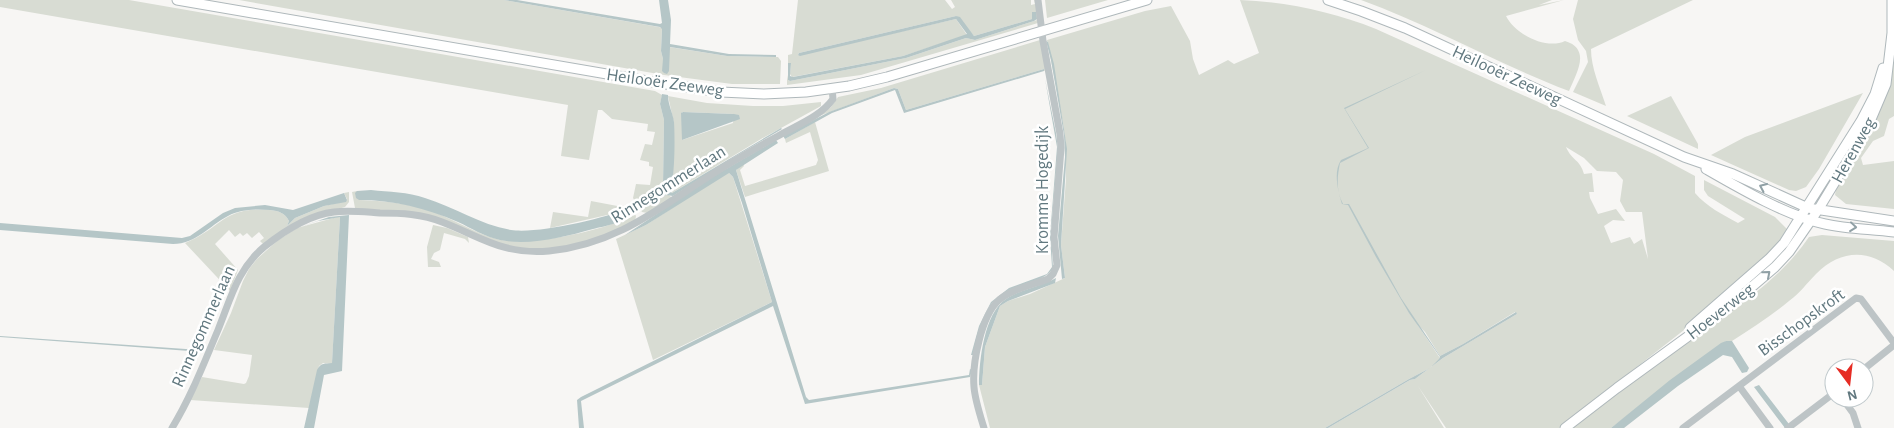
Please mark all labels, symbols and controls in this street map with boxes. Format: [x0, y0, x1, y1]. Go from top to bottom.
street label: Heilooër Zeeweg [1449, 43, 1564, 109]
street label: Heilooër Zeeweg [605, 66, 725, 100]
street label: Herenweg [1829, 114, 1879, 186]
street label: Kromme Hogedijk [1034, 125, 1052, 254]
street label: Rinnegommerlaan [608, 142, 729, 227]
one-way arrow [1759, 183, 1768, 194]
one-way arrow [1849, 222, 1857, 233]
street label: Rinnegommerlaan [169, 263, 239, 390]
one-way arrow [1761, 271, 1770, 280]
street label: Hoeverweg [1684, 280, 1758, 343]
street label: Bisschopskroft [1755, 285, 1848, 360]
north arrow [1824, 358, 1874, 408]
text: N [1846, 387, 1859, 403]

